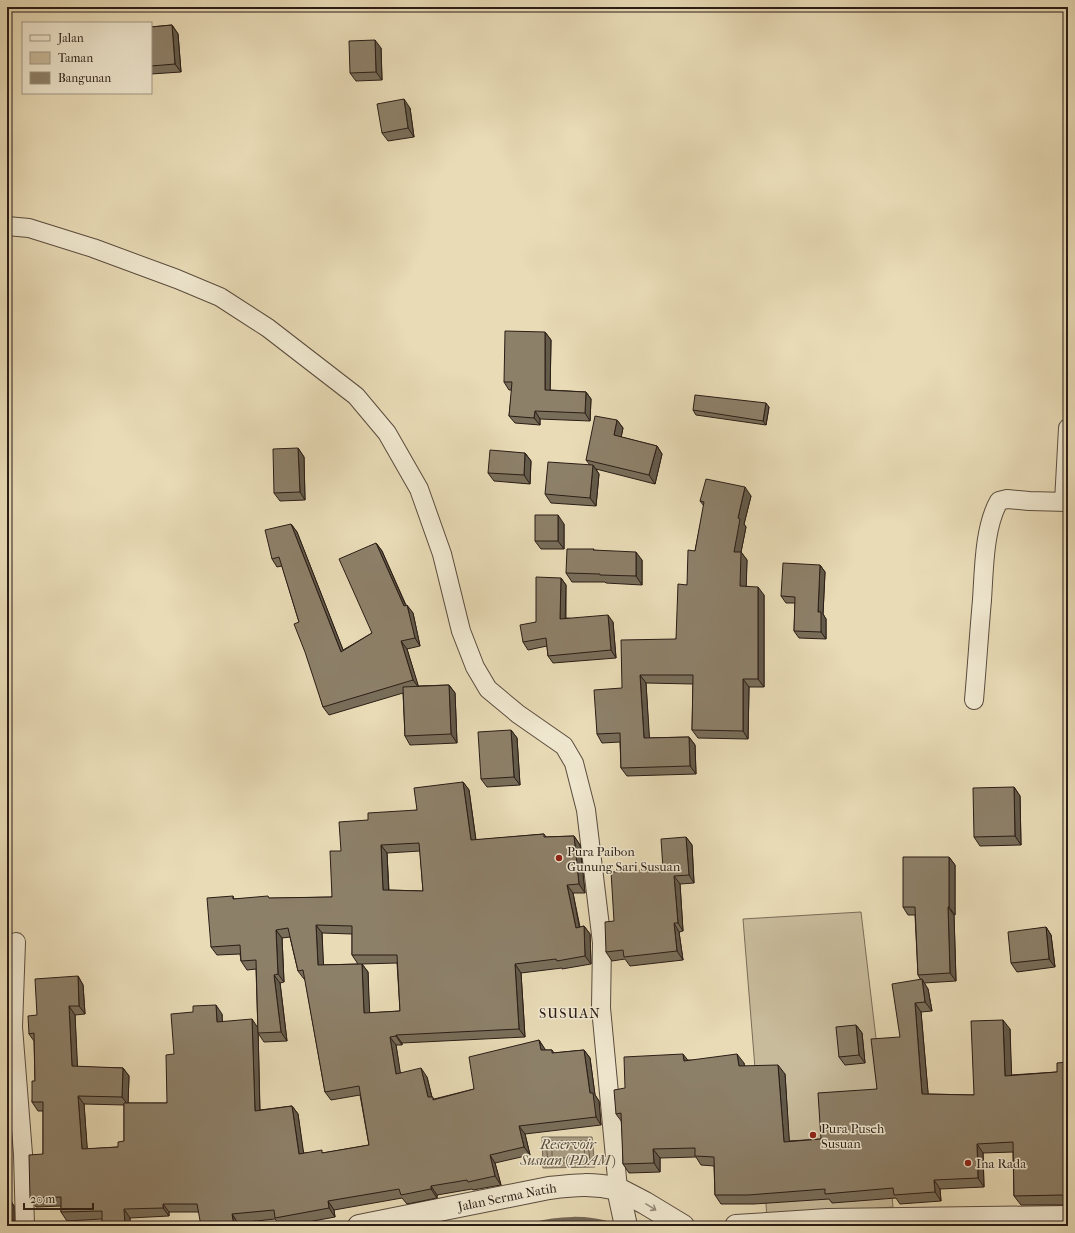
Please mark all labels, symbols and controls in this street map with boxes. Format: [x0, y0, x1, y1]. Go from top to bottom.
legend [22, 22, 152, 94]
text: Jalan [57, 31, 84, 45]
text: Taman [58, 51, 93, 65]
text: Bangunan [58, 71, 111, 85]
place label: Pura Paibon Gunung Sari Susuan [567, 844, 681, 874]
marker: Pura Paibon Gunung Sari Susuan [554, 853, 564, 863]
district label: SUSUAN [539, 1005, 601, 1022]
place label: Pura Puseh Susuan [821, 1121, 885, 1151]
marker: Pura Puseh Susuan [808, 1130, 818, 1140]
water label: Reservoir Susuan (PDAM) [519, 1136, 616, 1169]
place label: Ina Rada [976, 1156, 1027, 1171]
marker: Ina Rada [963, 1158, 973, 1168]
street label: Jalan Serma Natih [456, 1180, 558, 1214]
scale bar [24, 1185, 93, 1211]
text: 20 m [30, 1192, 55, 1206]
one-way arrow [645, 1203, 657, 1211]

